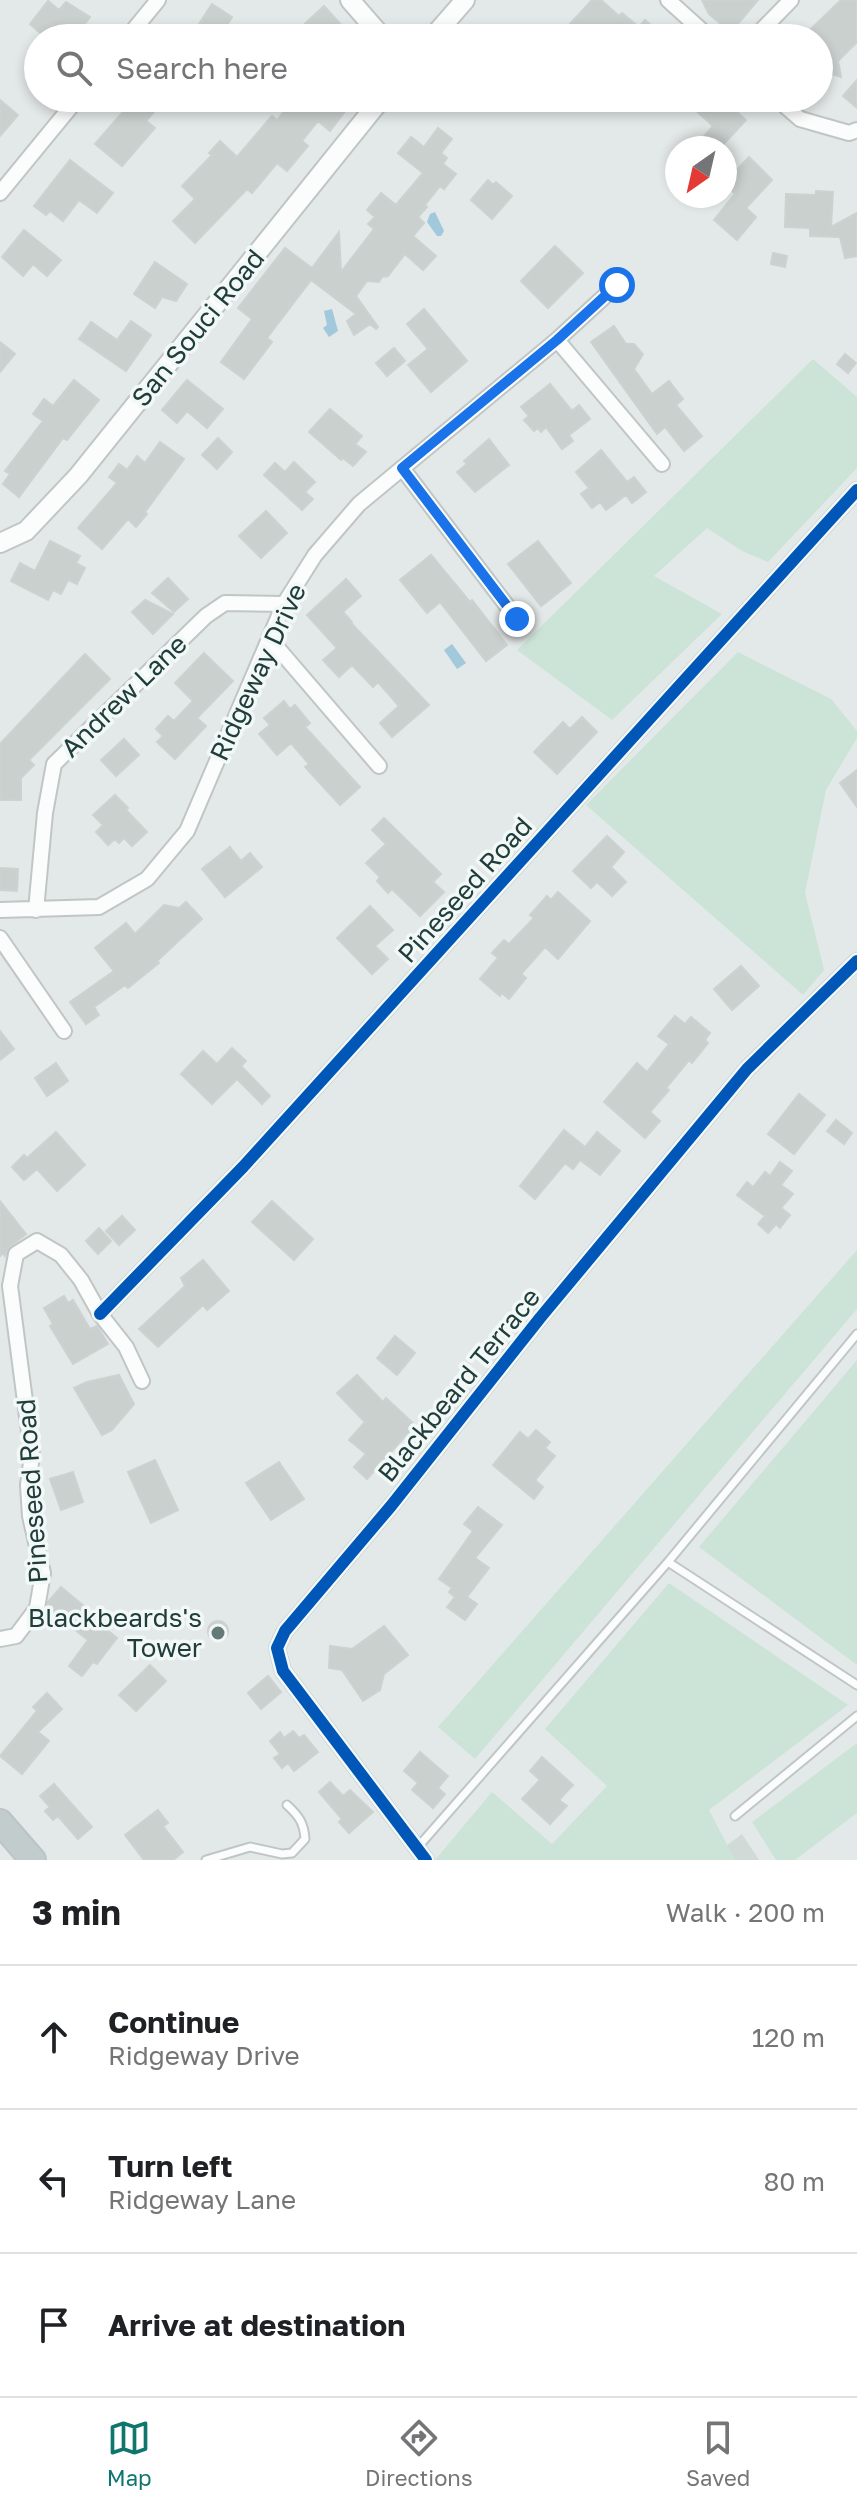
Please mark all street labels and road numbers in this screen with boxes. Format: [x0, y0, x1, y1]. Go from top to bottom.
street label: San Souci Road [125, 243, 270, 412]
street label: Ridgeway Drive [203, 578, 312, 765]
street label: Andrew Lane [54, 628, 193, 763]
street label: Pineseed Road [391, 810, 538, 969]
street label: Blackbeard Terrace [371, 1282, 546, 1488]
street label: Pineseed Road [10, 1398, 53, 1584]

